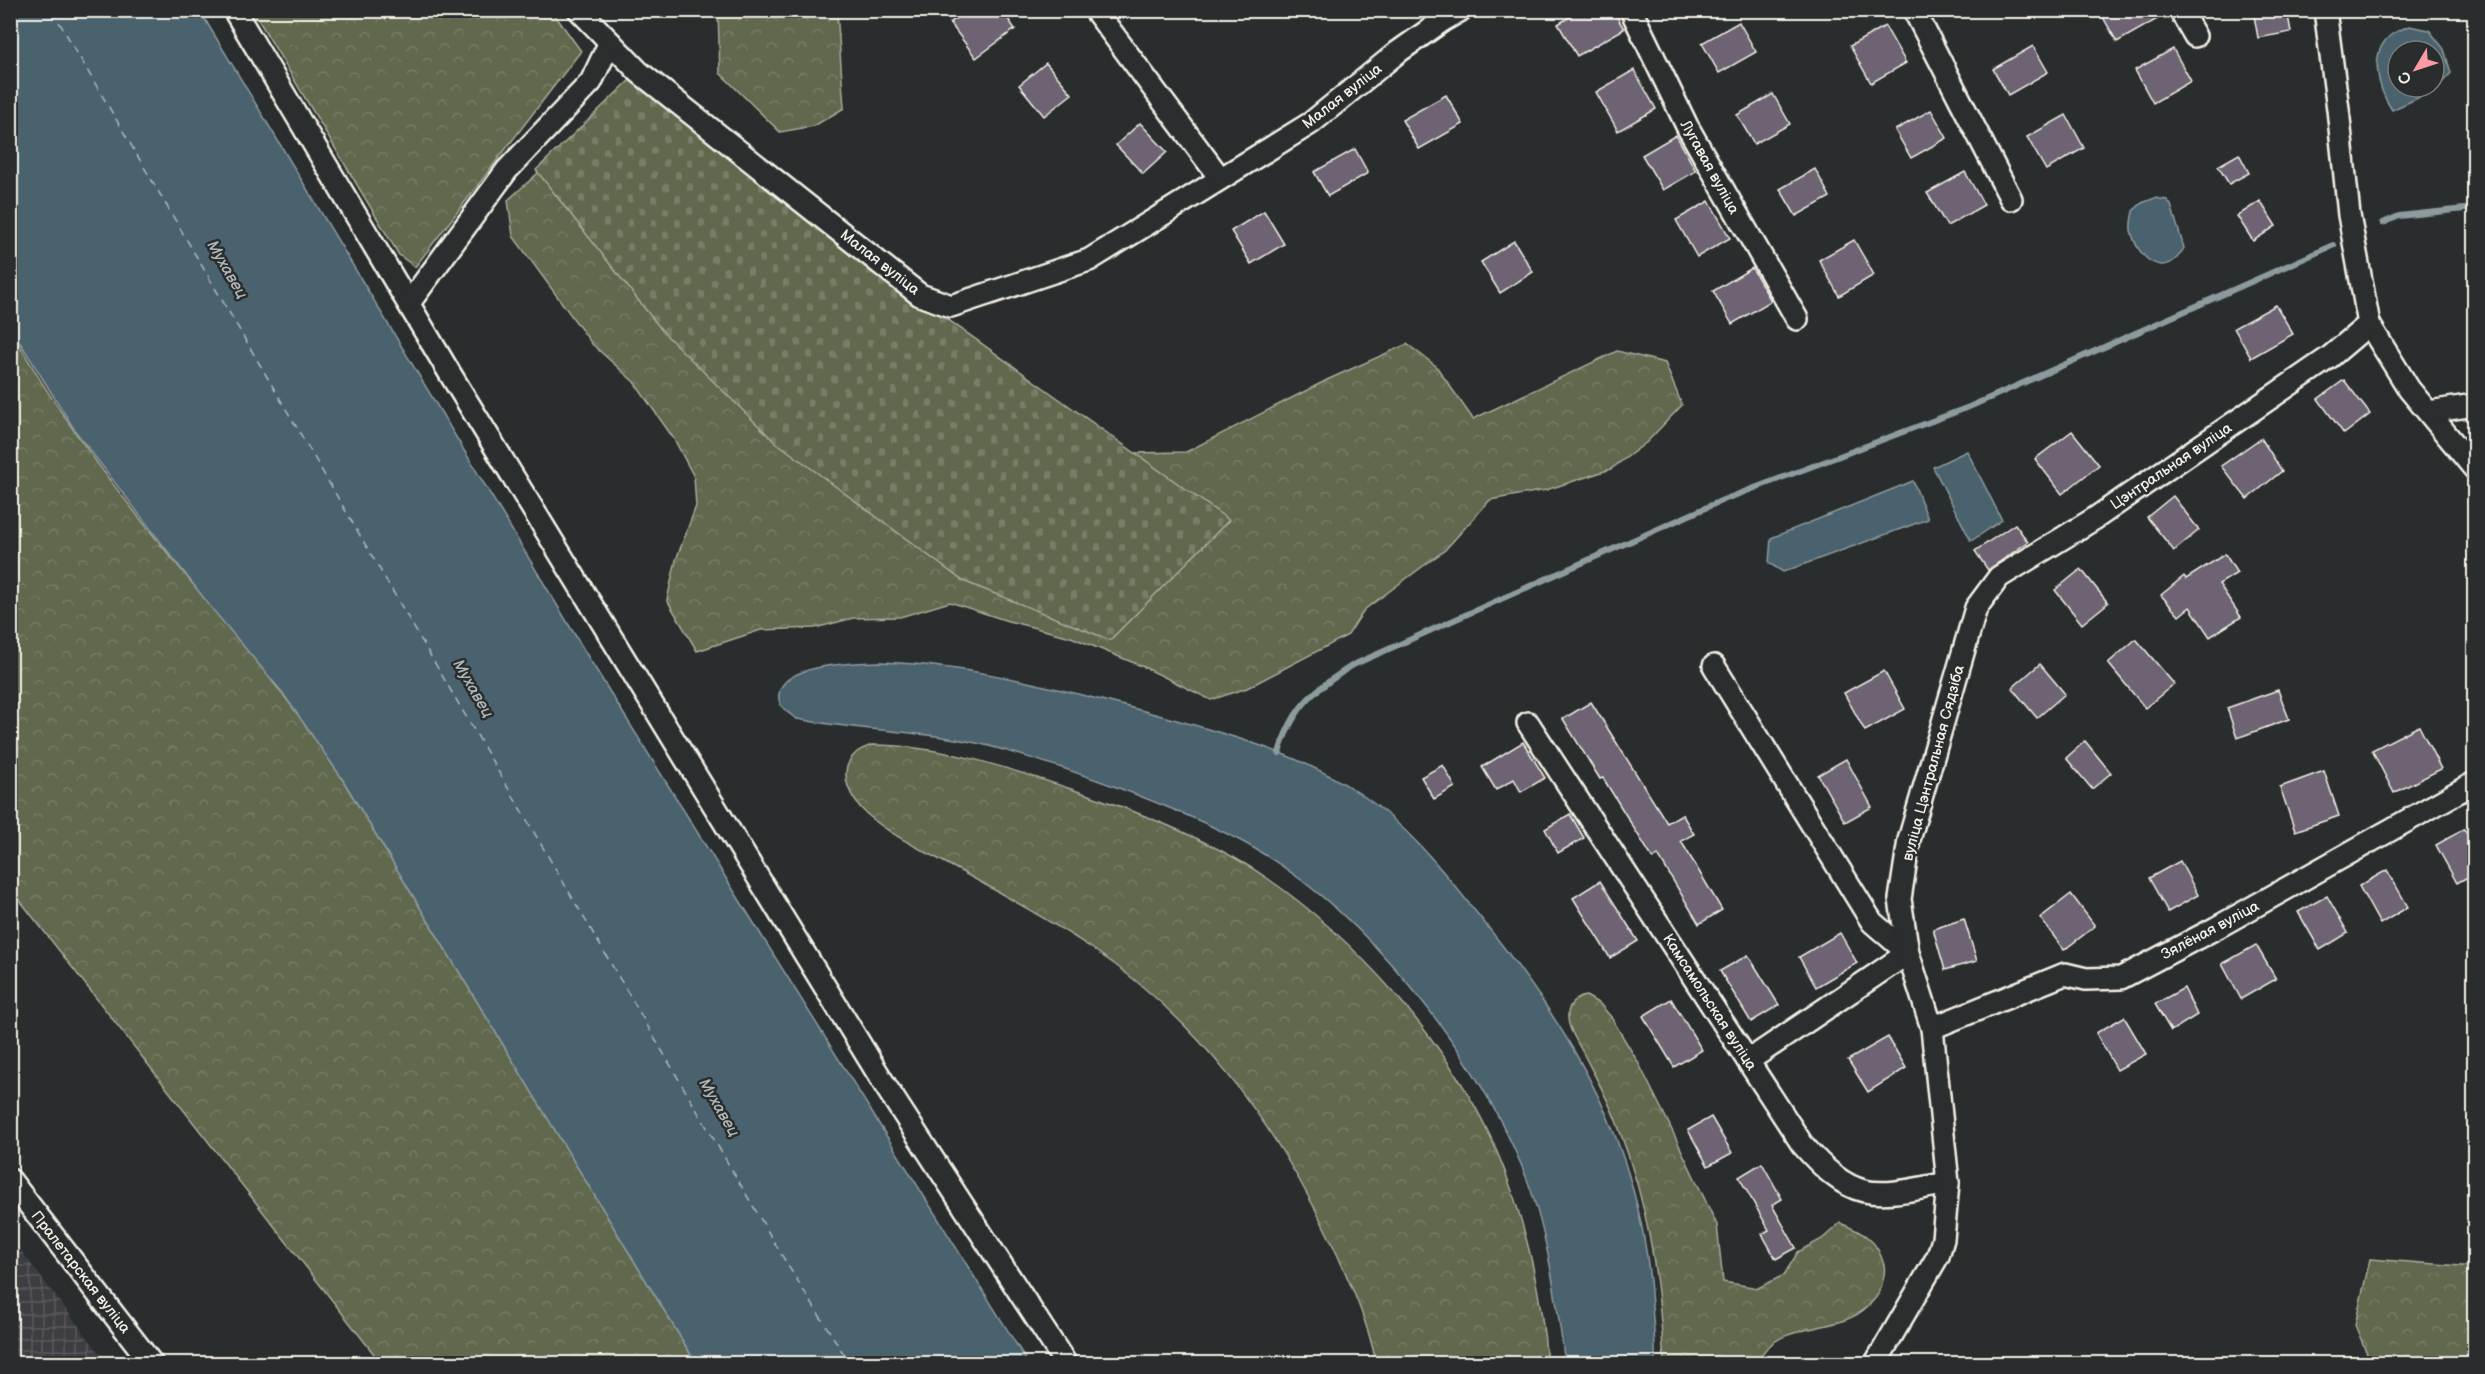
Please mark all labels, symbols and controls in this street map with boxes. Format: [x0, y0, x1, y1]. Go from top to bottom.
north arrow [2386, 39, 2446, 99]
street label: Малая вуліца [1299, 59, 1386, 133]
text: С [2395, 67, 2416, 88]
street label: Лугавая вуліца [1675, 116, 1743, 218]
street label: Малая вуліца [836, 225, 923, 299]
water label: Мухавец [202, 237, 251, 302]
street label: Цэнтральная вуліца [2107, 419, 2236, 514]
water label: Мухавец [448, 656, 497, 721]
street label: вуліца Цэнтральная Сядзіба [1898, 663, 1969, 863]
street label: Зялёная вуліца [2158, 897, 2263, 964]
street label: Камсамольская вуліца [1658, 930, 1761, 1074]
water label: Мухавец [694, 1075, 743, 1140]
street label: Пралетарская вуліца [27, 1207, 134, 1338]

